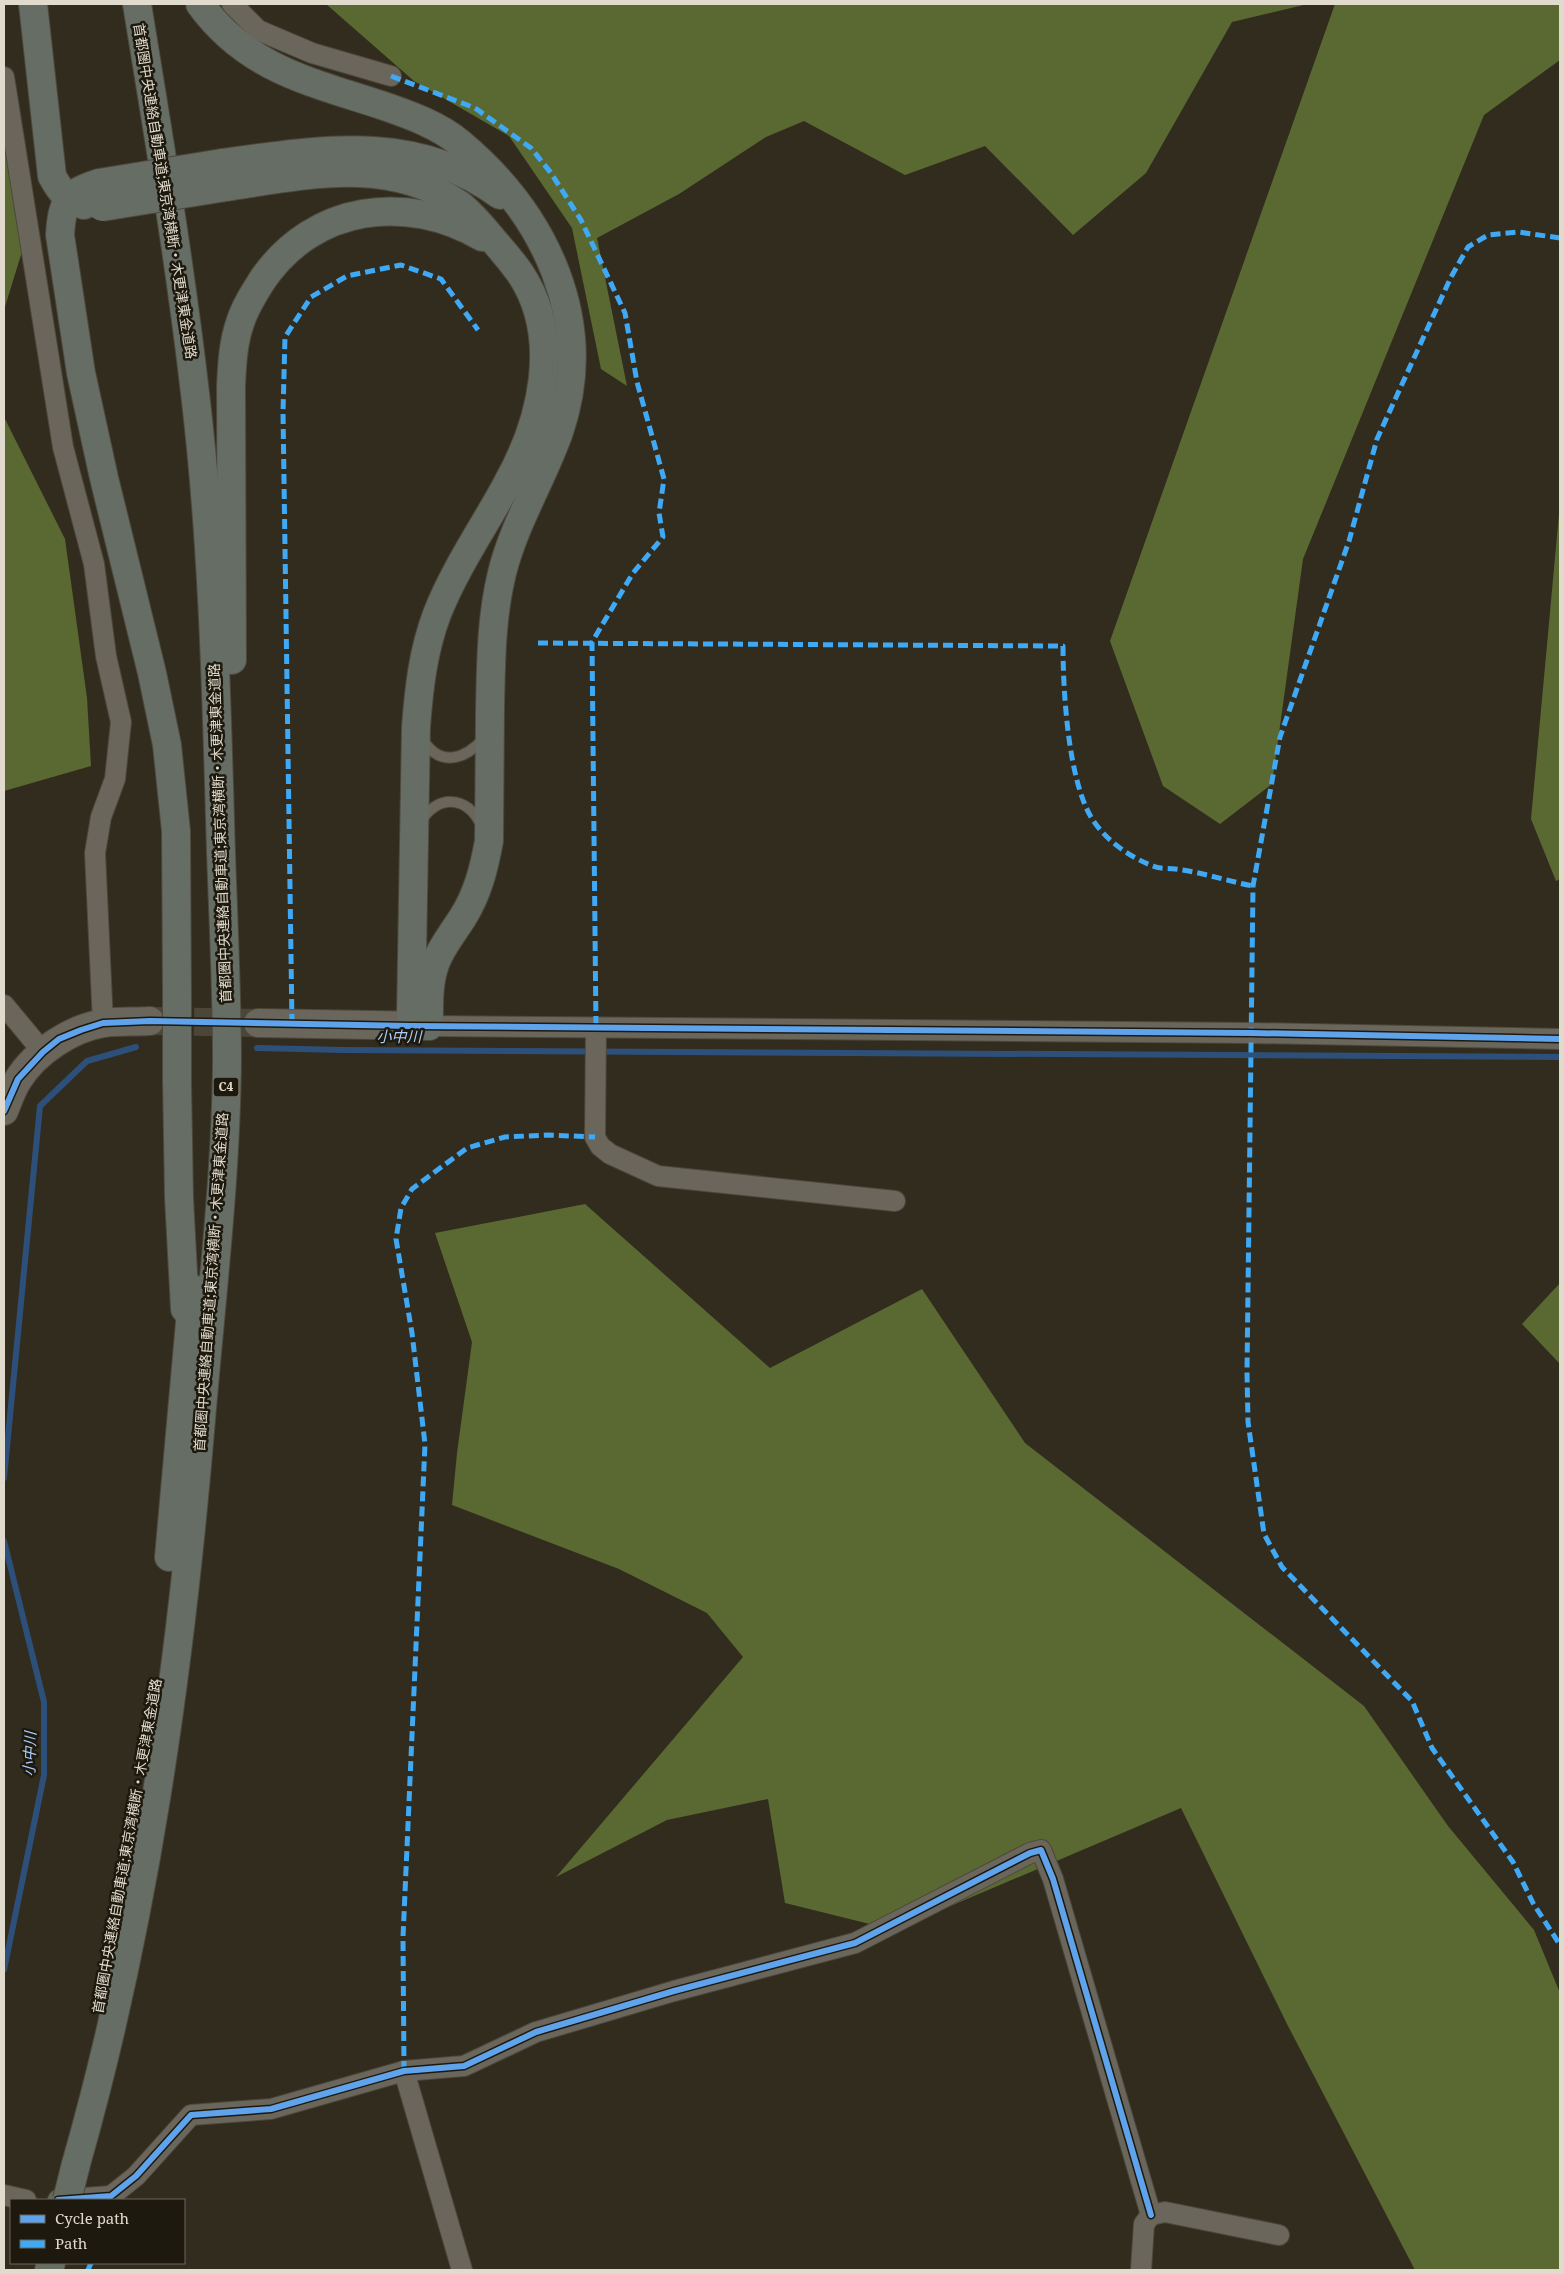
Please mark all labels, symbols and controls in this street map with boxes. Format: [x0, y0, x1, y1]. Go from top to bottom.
street label: 首都圏中央連絡自動車道;東京湾横断・木更津東金道路 [130, 22, 201, 360]
street label: 首都圏中央連絡自動車道;東京湾横断・木更津東金道路 [204, 663, 235, 1003]
water label: 小中川 [376, 1026, 423, 1046]
road number: C4 [214, 1078, 238, 1096]
street label: 首都圏中央連絡自動車道;東京湾横断・木更津東金道路 [189, 1112, 232, 1452]
street label: 首都圏中央連絡自動車道;東京湾横断・木更津東金道路 [88, 1677, 165, 2015]
water label: 小中川 [18, 1729, 40, 1777]
legend [10, 2199, 185, 2264]
text: Cycle path [55, 2208, 130, 2228]
text: Path [55, 2233, 88, 2253]

